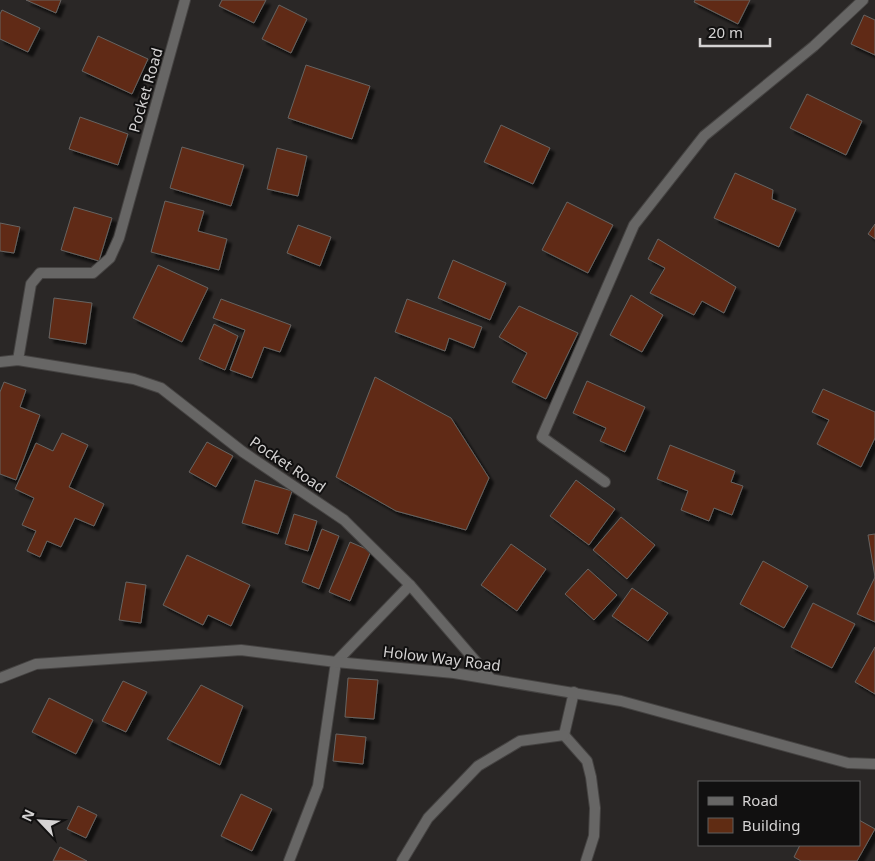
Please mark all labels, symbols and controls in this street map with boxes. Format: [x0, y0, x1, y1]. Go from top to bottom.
scale bar [700, 15, 770, 47]
text: 20 m [708, 22, 743, 42]
street label: Pocket Road [123, 45, 167, 135]
street label: Pocket Road [246, 431, 330, 497]
street label: Holow Way Road [382, 641, 502, 675]
legend [698, 781, 860, 846]
text: Road [742, 790, 778, 810]
north arrow [15, 796, 65, 846]
text: N [17, 806, 39, 824]
text: Building [742, 815, 800, 835]

